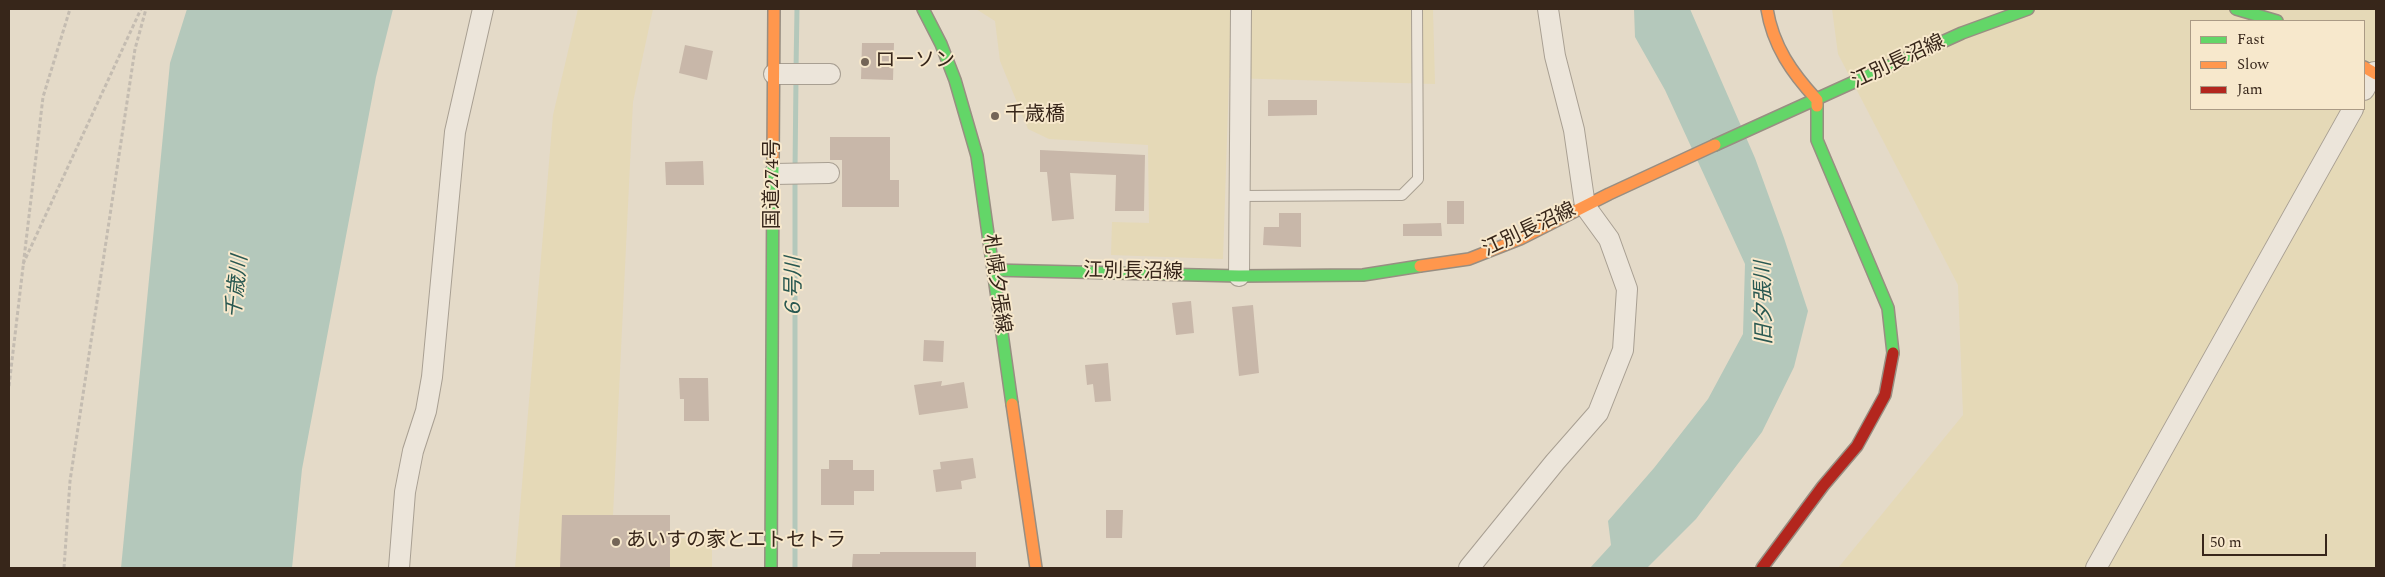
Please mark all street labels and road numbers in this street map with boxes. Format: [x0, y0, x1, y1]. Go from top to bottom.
street label: 江別長沼線 [1849, 31, 1949, 95]
street label: 国道274号 [762, 139, 786, 229]
street label: 江別長沼線 [1480, 199, 1580, 263]
street label: 札幌夕張線 [976, 233, 1014, 335]
street label: 江別長沼線 [1083, 260, 1183, 286]

